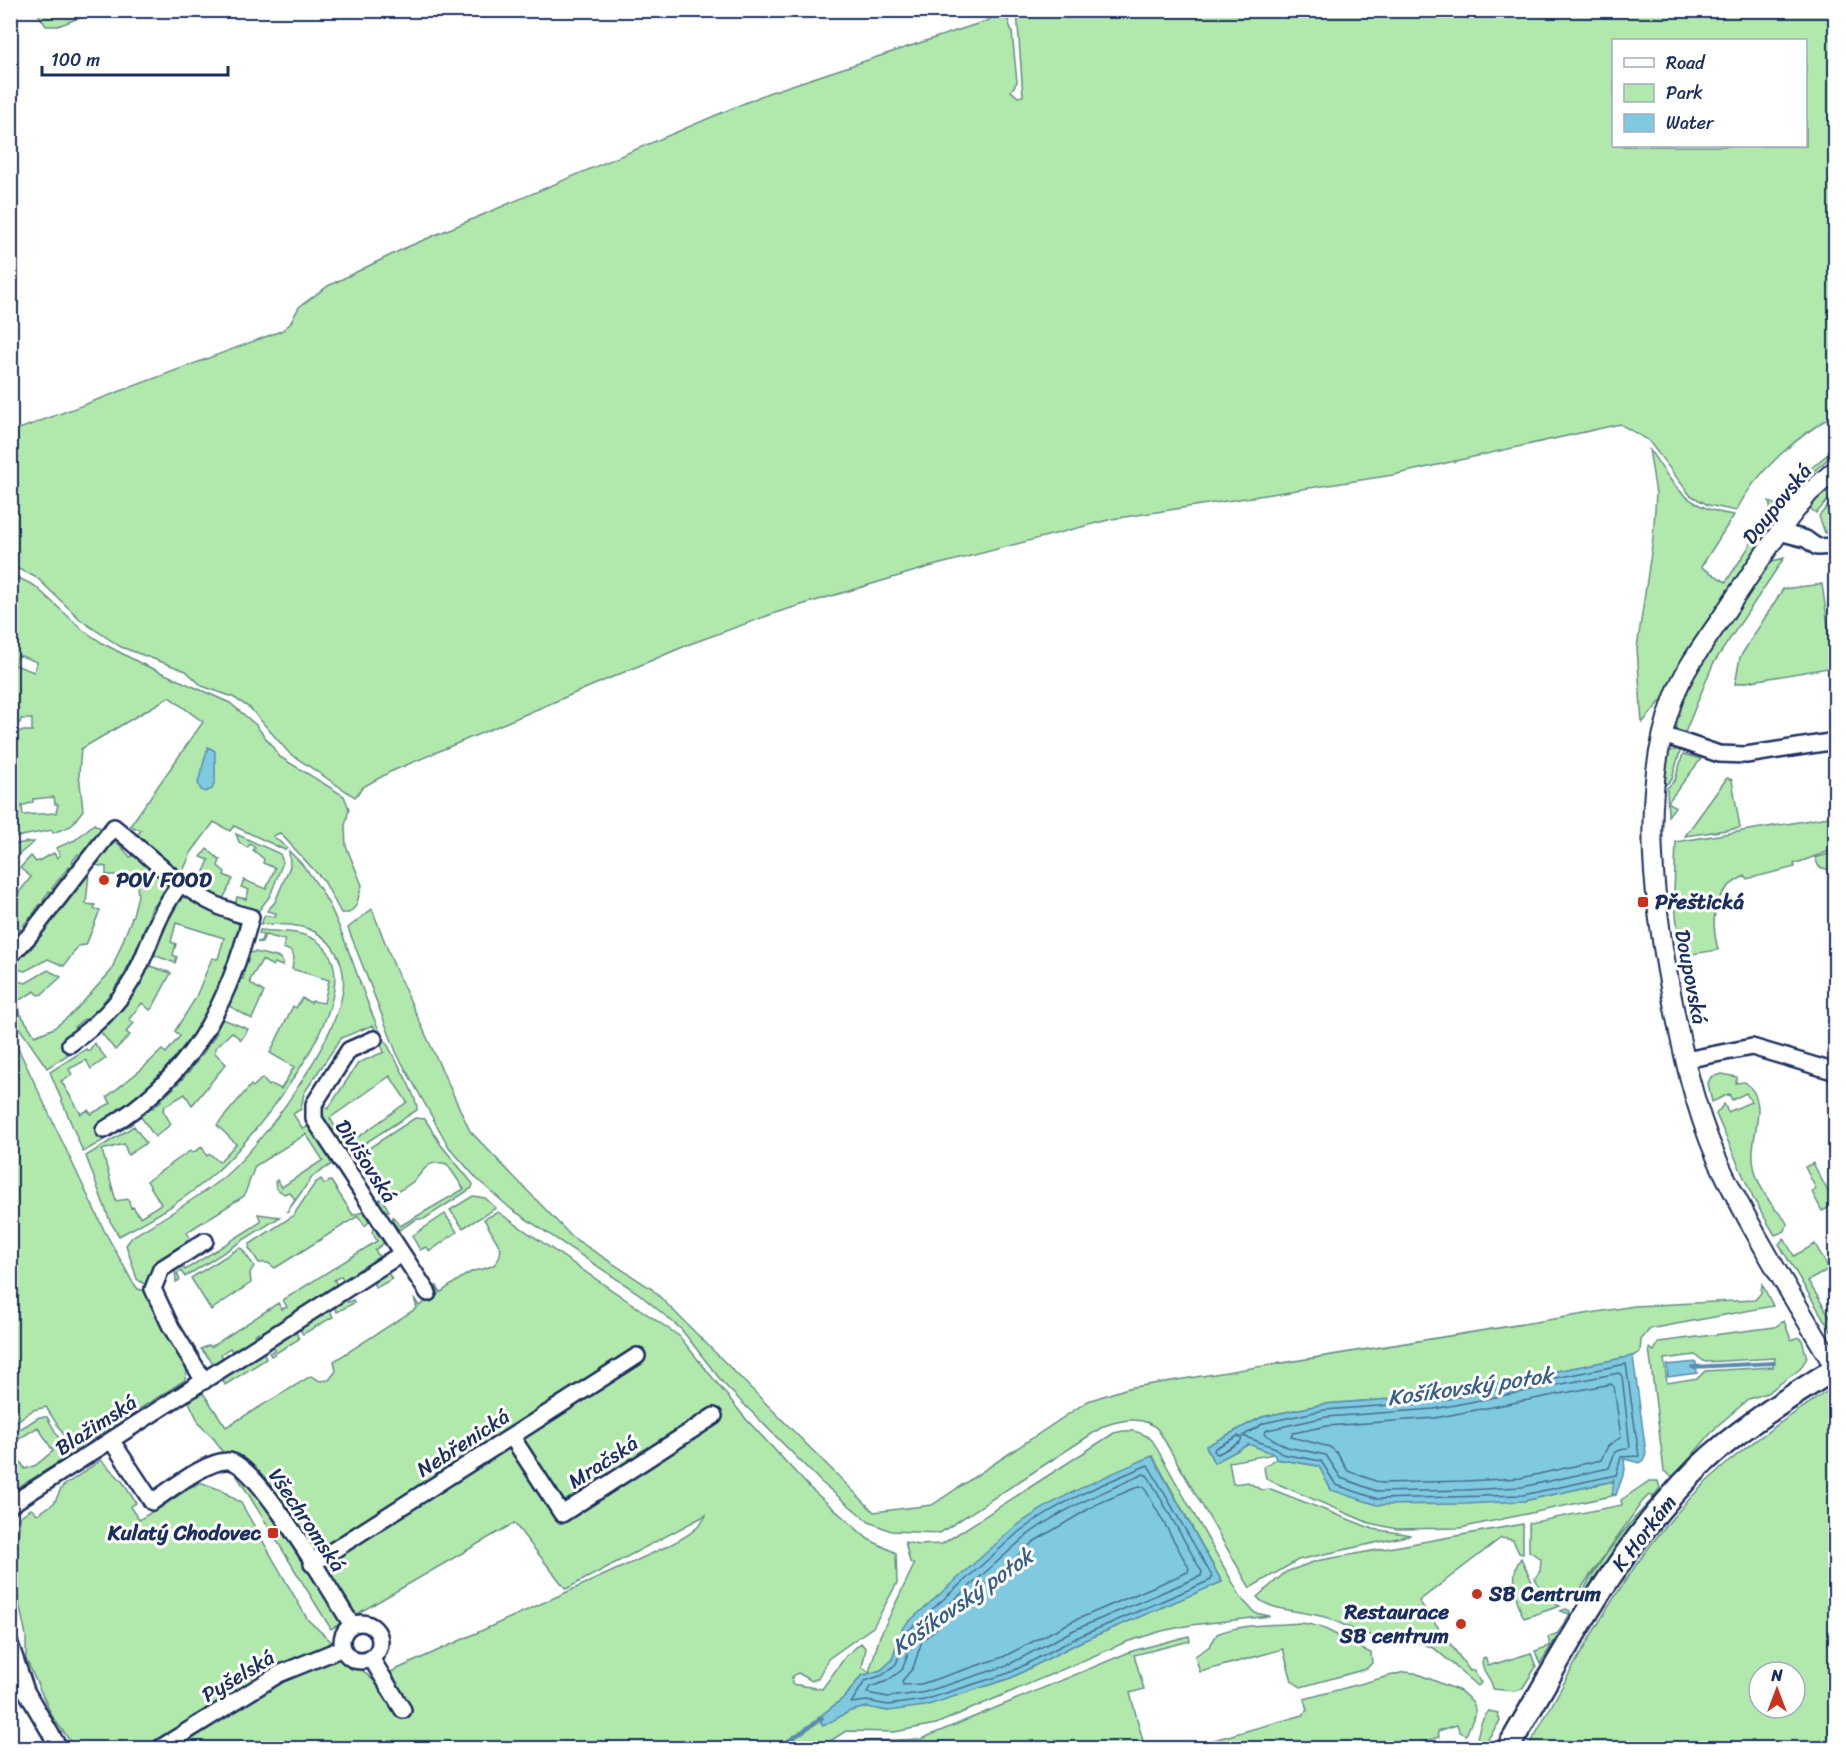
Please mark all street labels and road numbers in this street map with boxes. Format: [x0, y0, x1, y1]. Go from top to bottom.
street label: Doupovská [1732, 454, 1822, 553]
street label: Doupovská [1663, 926, 1719, 1028]
street label: Divišovská [324, 1111, 408, 1211]
street label: Blažimská [47, 1384, 145, 1466]
street label: Nebřenická [408, 1398, 518, 1488]
street label: Mračská [560, 1425, 646, 1499]
street label: Všechromská [258, 1460, 356, 1581]
street label: K Horkám [1601, 1486, 1687, 1580]
street label: Pyšelská [194, 1639, 283, 1713]

